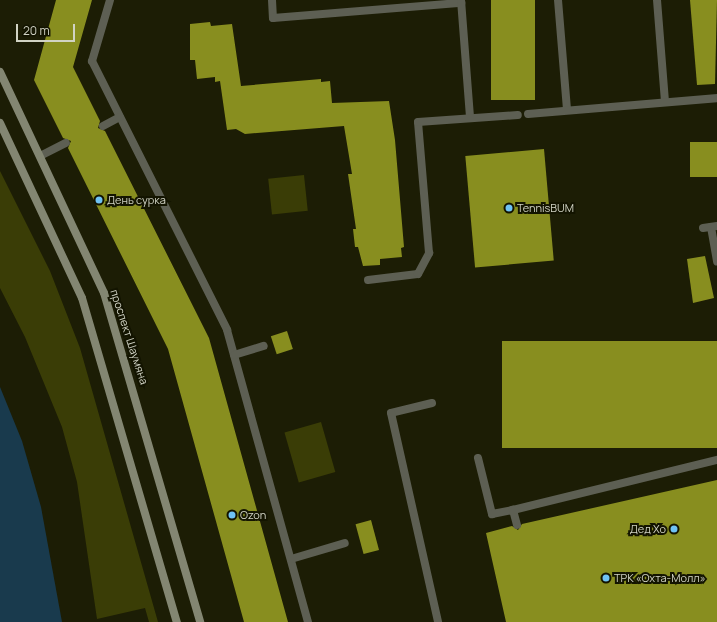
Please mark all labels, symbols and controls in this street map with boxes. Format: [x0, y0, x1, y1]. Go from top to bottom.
scale bar [18, 16, 77, 42]
text: 20 m [23, 22, 50, 39]
place label: День сурка [107, 193, 166, 207]
marker: День сурка [94, 195, 104, 205]
place label: TennisBUM [517, 201, 574, 215]
marker: TennisBUM [504, 203, 514, 213]
street label: проспект Шаумяна [107, 288, 151, 386]
place label: Ozon [240, 508, 266, 522]
marker: Ozon [227, 510, 237, 520]
place label: Дед Хо [630, 522, 666, 536]
marker: Дед Хо [669, 524, 679, 534]
place label: ТРК «Охта-Молл» [614, 571, 706, 585]
marker: ТРК «Охта-Молл» [601, 573, 611, 583]

